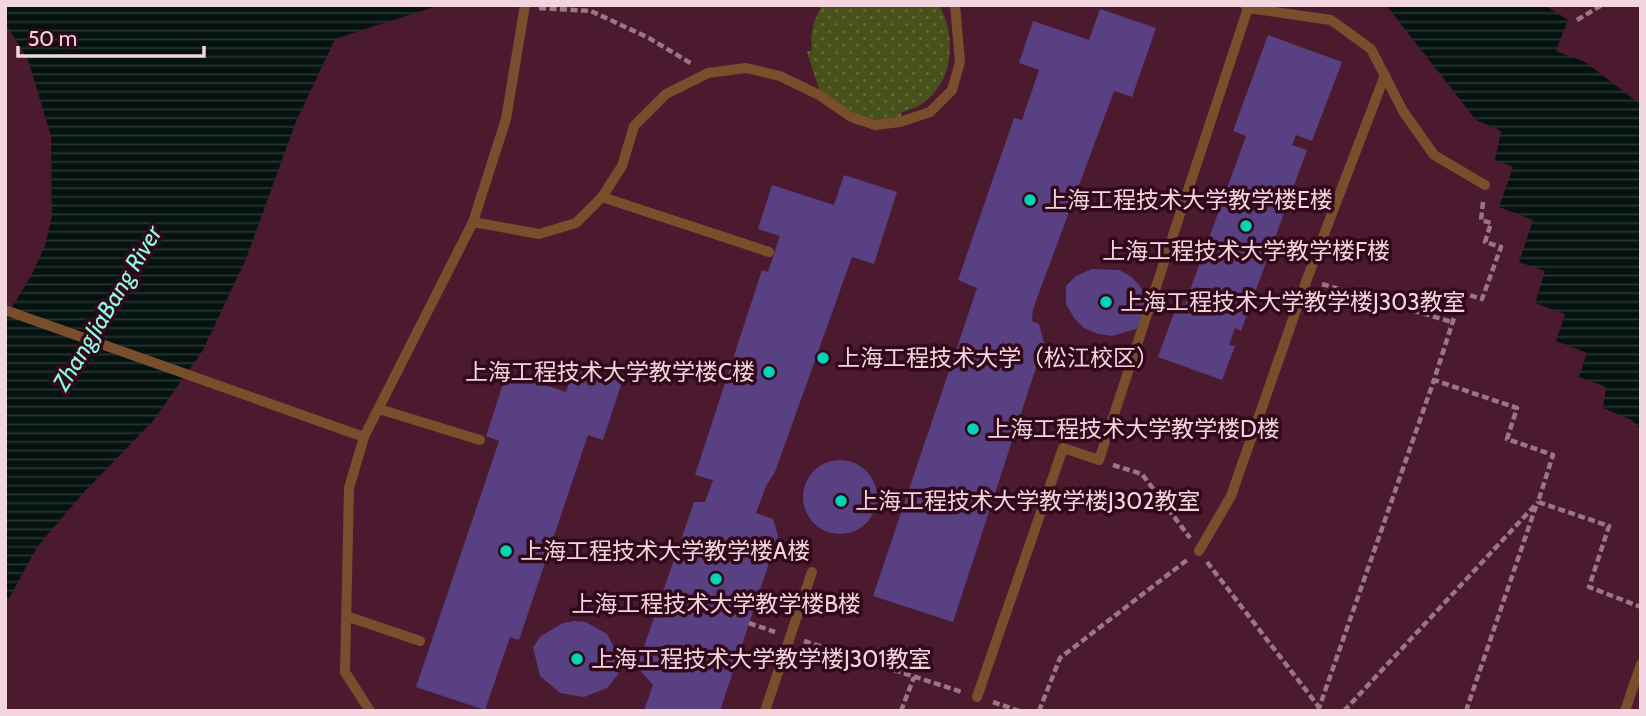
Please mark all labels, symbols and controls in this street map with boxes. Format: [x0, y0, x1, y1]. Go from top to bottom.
scale bar [18, 14, 203, 58]
text: 50 m [28, 26, 77, 51]
place label: 上海工程技术大学教学楼E楼 [1044, 186, 1333, 214]
marker: 上海工程技术大学教学楼E楼 [1022, 192, 1038, 208]
marker: 上海工程技术大学教学楼F楼 [1238, 218, 1254, 234]
water label: ZhangJiaBang River [46, 219, 168, 397]
place label: 上海工程技术大学教学楼F楼 [1102, 237, 1390, 265]
place label: 上海工程技术大学教学楼J303教室 [1120, 288, 1466, 316]
marker: 上海工程技术大学教学楼J303教室 [1098, 294, 1114, 310]
place label: 上海工程技术大学（松江校区） [837, 344, 1159, 372]
marker: 上海工程技术大学（松江校区） [815, 350, 831, 366]
place label: 上海工程技术大学教学楼C楼 [465, 358, 755, 386]
marker: 上海工程技术大学教学楼C楼 [761, 364, 777, 380]
place label: 上海工程技术大学教学楼D楼 [987, 415, 1280, 443]
marker: 上海工程技术大学教学楼D楼 [965, 421, 981, 437]
place label: 上海工程技术大学教学楼J302教室 [855, 487, 1200, 515]
marker: 上海工程技术大学教学楼J302教室 [833, 493, 849, 509]
place label: 上海工程技术大学教学楼A楼 [520, 537, 810, 565]
marker: 上海工程技术大学教学楼A楼 [498, 543, 514, 559]
marker: 上海工程技术大学教学楼B楼 [708, 571, 724, 587]
place label: 上海工程技术大学教学楼B楼 [571, 590, 861, 618]
place label: 上海工程技术大学教学楼J301教室 [591, 645, 932, 673]
marker: 上海工程技术大学教学楼J301教室 [569, 651, 585, 667]

